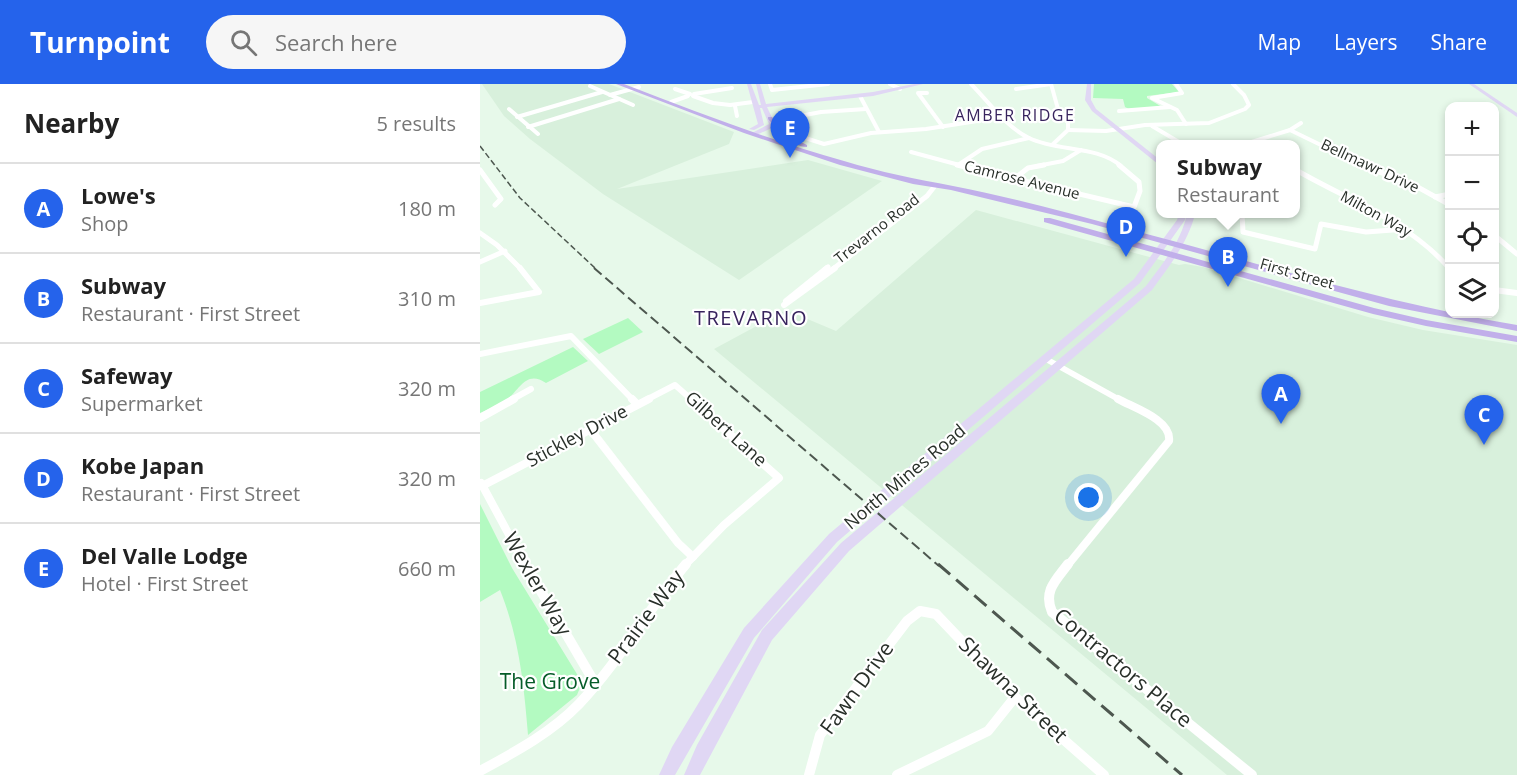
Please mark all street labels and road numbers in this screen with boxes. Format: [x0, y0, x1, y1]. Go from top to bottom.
street label: Bellmawr Drive [1318, 134, 1423, 197]
street label: Camrose Avenue [962, 155, 1082, 203]
street label: Milton Way [1337, 185, 1416, 241]
street label: Trevarno Road [830, 189, 923, 268]
street label: First Street [1258, 253, 1337, 293]
street label: Gilbert Lane [681, 385, 773, 471]
street label: Stickley Drive [522, 398, 631, 472]
street label: North Mines Road [838, 418, 970, 534]
street label: Wexler Way [497, 527, 579, 641]
street label: Prairie Way [601, 563, 690, 669]
street label: Contractors Place [1049, 601, 1199, 733]
street label: Shawna Street [953, 630, 1074, 748]
street label: Fawn Drive [813, 635, 899, 740]

